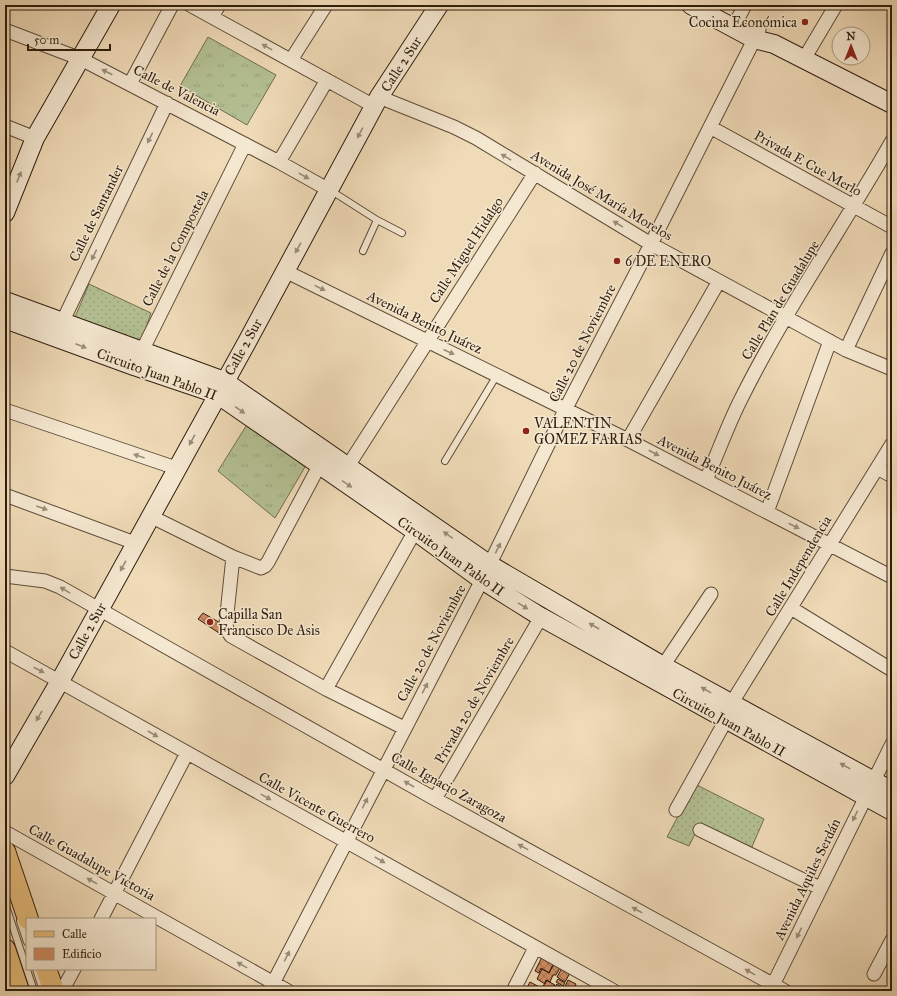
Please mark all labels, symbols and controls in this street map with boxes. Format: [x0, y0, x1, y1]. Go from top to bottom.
place label: Cocina Económica [689, 14, 797, 31]
marker: Cocina Económica [800, 17, 810, 27]
scale bar [28, 26, 110, 52]
north arrow [831, 26, 871, 66]
text: N [846, 30, 856, 43]
text: 50 m [34, 33, 59, 47]
street label: Calle 2 Sur [377, 33, 426, 95]
one-way arrow [261, 44, 272, 50]
street label: Calle de Valencia [131, 61, 223, 120]
one-way arrow [101, 69, 113, 75]
one-way arrow [357, 127, 363, 139]
street label: Privada E Cue Merlo [751, 127, 865, 200]
one-way arrow [147, 132, 153, 144]
street label: Avenida José María Morelos [527, 146, 675, 245]
one-way arrow [500, 153, 512, 160]
street label: Calle de Santander [66, 161, 128, 264]
one-way arrow [17, 170, 23, 182]
one-way arrow [298, 173, 310, 179]
street label: Calle de la Compostela [139, 187, 212, 309]
street label: Calle Miguel Hidalgo [426, 194, 507, 307]
one-way arrow [612, 220, 624, 227]
street label: Calle Plan de Guadalupe [738, 237, 823, 363]
one-way arrow [295, 242, 301, 253]
one-way arrow [91, 249, 97, 261]
place label: 6 DE ENERO [625, 253, 711, 270]
marker: 6 DE ENERO [612, 256, 622, 266]
street label: Calle 20 de Noviembre [545, 281, 620, 405]
one-way arrow [314, 285, 326, 291]
street label: Avenida Benito Juárez [363, 287, 486, 359]
street label: Calle 2 Sur [221, 315, 266, 379]
one-way arrow [76, 344, 88, 350]
street label: Circuito Juan Pablo II [94, 345, 219, 405]
one-way arrow [444, 349, 455, 355]
one-way arrow [235, 406, 245, 414]
place label: VALENTIN GOMEZ FARIAS [533, 415, 642, 448]
marker: VALENTIN GOMEZ FARIAS [521, 426, 531, 436]
street label: Avenida Benito Juárez [653, 431, 775, 505]
one-way arrow [189, 434, 195, 446]
one-way arrow [648, 450, 659, 456]
one-way arrow [133, 452, 145, 458]
one-way arrow [342, 480, 352, 488]
one-way arrow [36, 506, 48, 512]
street label: Circuito Juan Pablo II [393, 513, 507, 600]
street label: Calle Independencia [762, 513, 835, 620]
one-way arrow [788, 523, 800, 529]
one-way arrow [442, 531, 453, 539]
one-way arrow [495, 542, 501, 554]
one-way arrow [119, 560, 126, 572]
street label: Calle 20 de Noviembre [393, 582, 470, 705]
one-way arrow [59, 587, 71, 594]
street label: Calle 2 Sur [65, 599, 110, 663]
one-way arrow [517, 602, 529, 609]
place label: Capilla San Francisco De Asis [218, 606, 320, 639]
marker: Capilla San Francisco De Asis [205, 617, 215, 627]
one-way arrow [588, 622, 600, 629]
street label: Privada 20 de Noviembre [431, 634, 518, 767]
one-way arrow [34, 666, 45, 673]
one-way arrow [422, 682, 428, 694]
street label: Circuito Juan Pablo II [669, 684, 788, 761]
one-way arrow [701, 687, 712, 694]
one-way arrow [36, 711, 43, 722]
one-way arrow [147, 730, 159, 737]
street label: Calle Ignacio Zaragoza [388, 749, 510, 826]
one-way arrow [839, 763, 851, 769]
street label: Calle Vicente Guerrero [256, 768, 378, 847]
one-way arrow [403, 780, 415, 787]
one-way arrow [260, 793, 272, 800]
one-way arrow [362, 798, 369, 809]
one-way arrow [852, 810, 858, 822]
street label: Avenida Aquiles Serdán [770, 815, 845, 944]
street label: Calle Guadalupe Victoria [26, 821, 158, 904]
one-way arrow [517, 843, 528, 850]
one-way arrow [374, 856, 386, 863]
one-way arrow [86, 877, 98, 884]
one-way arrow [631, 906, 642, 913]
legend [26, 918, 156, 970]
text: Calle [62, 927, 87, 941]
one-way arrow [796, 927, 802, 939]
text: Edificio [62, 947, 101, 961]
one-way arrow [283, 951, 290, 962]
one-way arrow [236, 961, 248, 968]
one-way arrow [745, 969, 756, 976]

